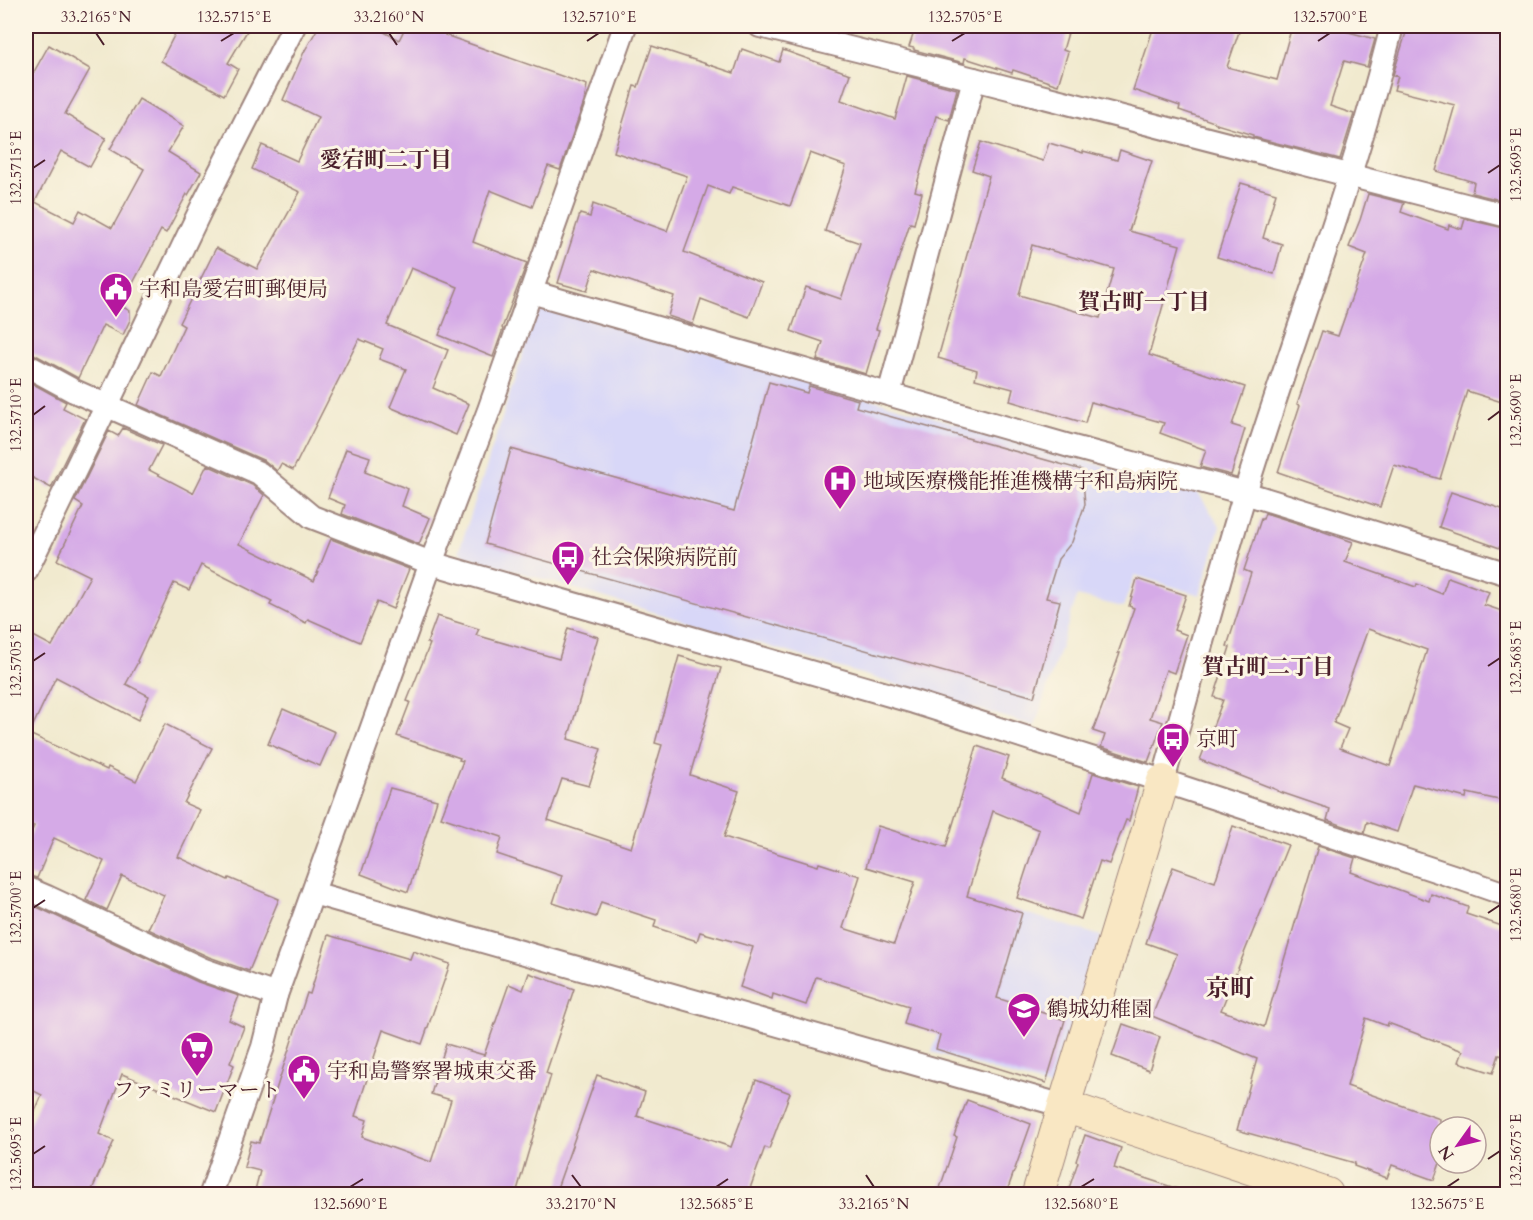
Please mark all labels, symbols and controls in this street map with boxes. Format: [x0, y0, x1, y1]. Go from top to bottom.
text: 33.2165°N [61, 7, 131, 27]
text: 132.5715°E [197, 7, 271, 27]
text: 33.2160°N [354, 7, 424, 27]
text: 132.5710°E [562, 7, 636, 27]
text: 132.5705°E [928, 7, 1002, 27]
text: 132.5700°E [1293, 7, 1367, 27]
text: 132.5695°E [1506, 128, 1526, 202]
text: 132.5715°E [6, 131, 26, 205]
district label: 愛宕町二丁目 [320, 145, 452, 175]
public building icon: 宇和島愛宕町郵便局 [98, 271, 134, 318]
place label: 宇和島愛宕町郵便局 [139, 275, 328, 304]
district label: 賀古町一丁目 [1078, 287, 1210, 317]
text: 132.5690°E [1506, 374, 1526, 448]
text: 132.5710°E [6, 378, 26, 452]
hospital icon: 地域医療機能推進機構宇和島病院 [822, 463, 858, 510]
place label: 地域医療機能推進機構宇和島病院 [863, 467, 1178, 496]
bus stop icon: 社会保険病院前 [550, 539, 586, 586]
place label: 社会保険病院前 [591, 543, 738, 572]
text: 132.5685°E [1506, 621, 1526, 695]
text: 132.5705°E [6, 624, 26, 698]
district label: 賀古町二丁目 [1202, 652, 1334, 682]
bus stop icon: 京町 [1155, 721, 1191, 768]
place label: 京町 [1196, 725, 1238, 754]
text: 132.5680°E [1506, 868, 1526, 942]
text: 132.5700°E [6, 871, 26, 945]
district label: 京町 [1206, 972, 1254, 1005]
school or university icon: 鶴城幼稚園 [1006, 991, 1042, 1038]
place label: 鶴城幼稚園 [1047, 995, 1152, 1024]
supermarket icon: ファミリーマート [179, 1030, 215, 1077]
public building icon: 宇和島警察署城東交番 [286, 1053, 322, 1100]
place label: 宇和島警察署城東交番 [327, 1057, 537, 1086]
place label: ファミリーマート [113, 1076, 281, 1105]
text: 132.5675°E [1506, 1114, 1526, 1188]
north arrow [1428, 1115, 1488, 1175]
text: 132.5695°E [6, 1117, 26, 1191]
text: N [1433, 1141, 1459, 1165]
text: 132.5690°E [313, 1194, 387, 1214]
text: 33.2170°N [546, 1194, 616, 1214]
text: 132.5685°E [679, 1194, 753, 1214]
text: 33.2165°N [839, 1194, 909, 1214]
text: 132.5680°E [1044, 1194, 1118, 1214]
text: 132.5675°E [1410, 1194, 1484, 1214]

